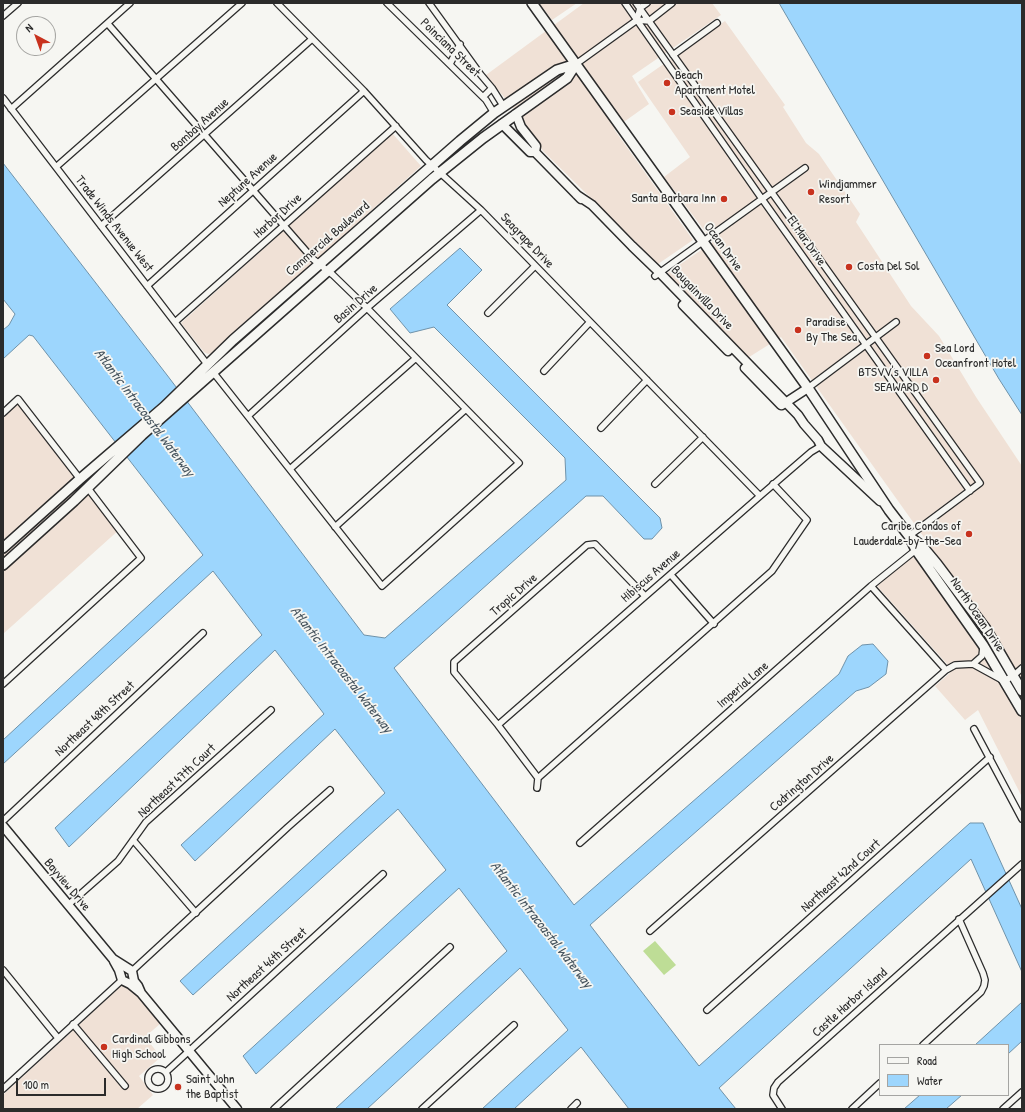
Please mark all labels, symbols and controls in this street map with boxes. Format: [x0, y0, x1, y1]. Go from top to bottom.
street label: Poinciana Street [417, 15, 483, 81]
north arrow [16, 16, 56, 56]
text: N [22, 20, 36, 35]
place label: Beach Apartment Motel [675, 68, 755, 99]
marker: Beach Apartment Motel [662, 78, 672, 88]
street label: Bombay Avenue [168, 95, 232, 155]
place label: Seaside Villas [680, 104, 743, 120]
marker: Seaside Villas [667, 107, 677, 117]
street label: Neptune Avenue [215, 149, 281, 211]
street label: Trade Winds Avenue West [72, 173, 156, 275]
place label: Windjammer Resort [819, 177, 877, 208]
marker: Windjammer Resort [806, 187, 816, 197]
street label: Harbor Drive [251, 190, 305, 242]
place label: Santa Barbara Inn [631, 191, 716, 207]
marker: Santa Barbara Inn [719, 194, 729, 204]
street label: Commercial Boulevard [283, 198, 373, 280]
street label: Seagrape Drive [497, 210, 557, 272]
street label: El Mar Drive [783, 213, 829, 269]
street label: Ocean Drive [700, 220, 746, 274]
place label: Costa Del Sol [857, 259, 919, 275]
marker: Costa Del Sol [844, 262, 854, 272]
street label: Bougainvilla Drive [668, 263, 736, 333]
street label: Basin Drive [331, 281, 381, 327]
place label: Paradise By The Sea [806, 315, 857, 346]
marker: Paradise By The Sea [793, 325, 803, 335]
place label: Sea Lord Oceanfront Hotel [935, 341, 1016, 372]
water label: Atlantic Intracoastal Waterway [90, 346, 198, 480]
marker: Sea Lord Oceanfront Hotel [922, 351, 932, 361]
place label: BTSVV's VILLA SEAWARD D [858, 365, 928, 396]
marker: BTSVV's VILLA SEAWARD D [931, 375, 941, 385]
place label: Caribe Condos of Lauderdale-by-the-Sea [854, 519, 961, 550]
marker: Caribe Condos of Lauderdale-by-the-Sea [964, 529, 974, 539]
street label: Hibiscus Avenue [618, 546, 684, 606]
street label: Tropic Drive [487, 570, 541, 620]
street label: North Ocean Drive [947, 575, 1007, 655]
water label: Atlantic Intracoastal Waterway [286, 603, 396, 737]
street label: Imperial Lane [714, 658, 772, 712]
street label: Northeast 48th Street [52, 678, 138, 760]
street label: Northeast 47th Court [135, 741, 219, 821]
street label: Codrington Drive [767, 751, 837, 815]
street label: Northeast 42nd Court [798, 836, 884, 916]
street label: Bayview Drive [40, 855, 94, 915]
water label: Atlantic Intracoastal Waterway [486, 858, 596, 992]
street label: Northeast 46th Street [223, 925, 311, 1005]
street label: Castle Harbor Island [809, 965, 891, 1041]
place label: Cardinal Gibbons High School [112, 1032, 191, 1063]
marker: Cardinal Gibbons High School [99, 1042, 109, 1052]
legend [879, 1044, 1009, 1096]
text: Road [917, 1052, 937, 1069]
scale bar [18, 1070, 108, 1096]
place label: Saint John the Baptist [186, 1072, 238, 1103]
text: Water [917, 1072, 943, 1089]
text: 100 m [23, 1076, 49, 1093]
marker: Saint John the Baptist [173, 1082, 183, 1092]

